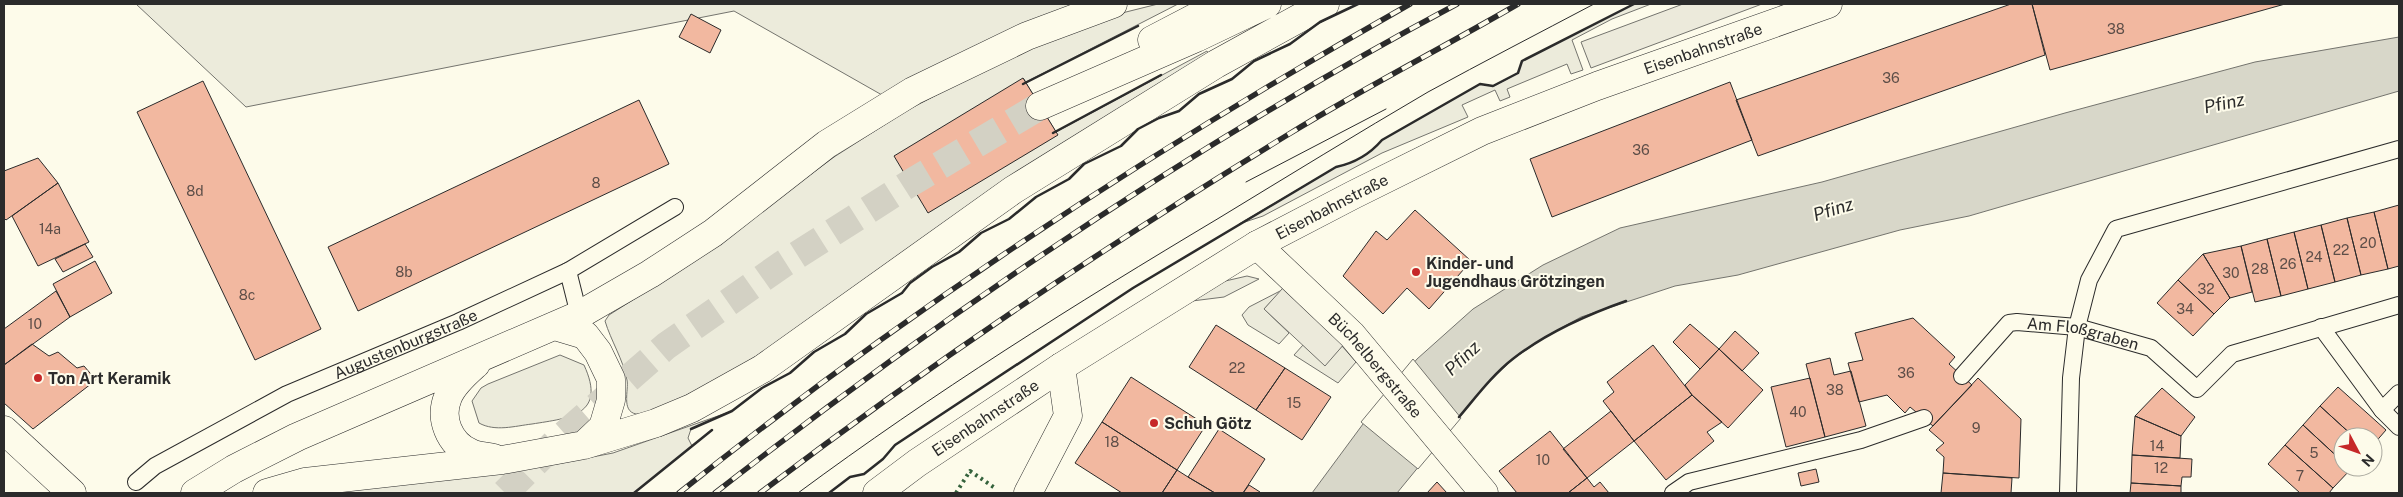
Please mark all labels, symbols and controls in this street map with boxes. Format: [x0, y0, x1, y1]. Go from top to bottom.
street label: Eisenbahnstraße [1641, 19, 1765, 78]
house number: 38 [2107, 21, 2125, 37]
house number: 36 [1882, 70, 1900, 86]
water label: Pfinz [2202, 88, 2247, 118]
house number: 36 [1632, 142, 1650, 158]
street label: Eisenbahnstraße [1272, 170, 1391, 243]
house number: 8 [591, 175, 601, 191]
house number: 8d [186, 183, 204, 199]
water label: Pfinz [1810, 193, 1856, 225]
house number: 14a [39, 221, 61, 237]
house number: 20 [2360, 235, 2376, 251]
house number: 22 [2333, 242, 2349, 258]
house number: 24 [2305, 249, 2323, 265]
place label: Kinder- und Jugendhaus Grötzingen [1426, 254, 1605, 291]
house number: 26 [2279, 256, 2297, 272]
house number: 28 [2251, 261, 2269, 277]
house number: 8b [395, 264, 413, 280]
house number: 30 [2222, 265, 2240, 281]
marker: Kinder- und Jugendhaus Grötzingen [1410, 266, 1422, 278]
house number: 32 [2197, 281, 2215, 297]
house number: 8c [239, 287, 255, 303]
house number: 34 [2176, 301, 2194, 317]
street label: Augustenburgstraße [331, 305, 480, 383]
street label: Büchelbergstraße [1325, 308, 1427, 422]
street label: Am Floßgraben [2026, 313, 2141, 354]
house number: 10 [28, 316, 42, 332]
water label: Pfinz [1440, 336, 1485, 380]
house number: 22 [1229, 360, 1245, 376]
house number: 36 [1897, 365, 1915, 381]
place label: Ton Art Keramik [48, 369, 171, 388]
marker: Ton Art Keramik [32, 372, 44, 384]
street label: Eisenbahnstraße [928, 375, 1042, 460]
house number: 38 [1826, 382, 1844, 398]
house number: 15 [1287, 395, 1301, 411]
house number: 40 [1789, 404, 1807, 420]
place label: Schuh Götz [1164, 414, 1252, 433]
marker: Schuh Götz [1148, 417, 1160, 429]
house number: 9 [1972, 420, 1981, 436]
north arrow [2333, 427, 2383, 477]
house number: 18 [1105, 434, 1119, 450]
house number: 14 [2150, 438, 2164, 454]
house number: 5 [2310, 445, 2319, 461]
text: N [2358, 451, 2377, 470]
house number: 10 [1536, 452, 1550, 468]
house number: 12 [2154, 460, 2168, 476]
house number: 7 [2296, 468, 2304, 484]

